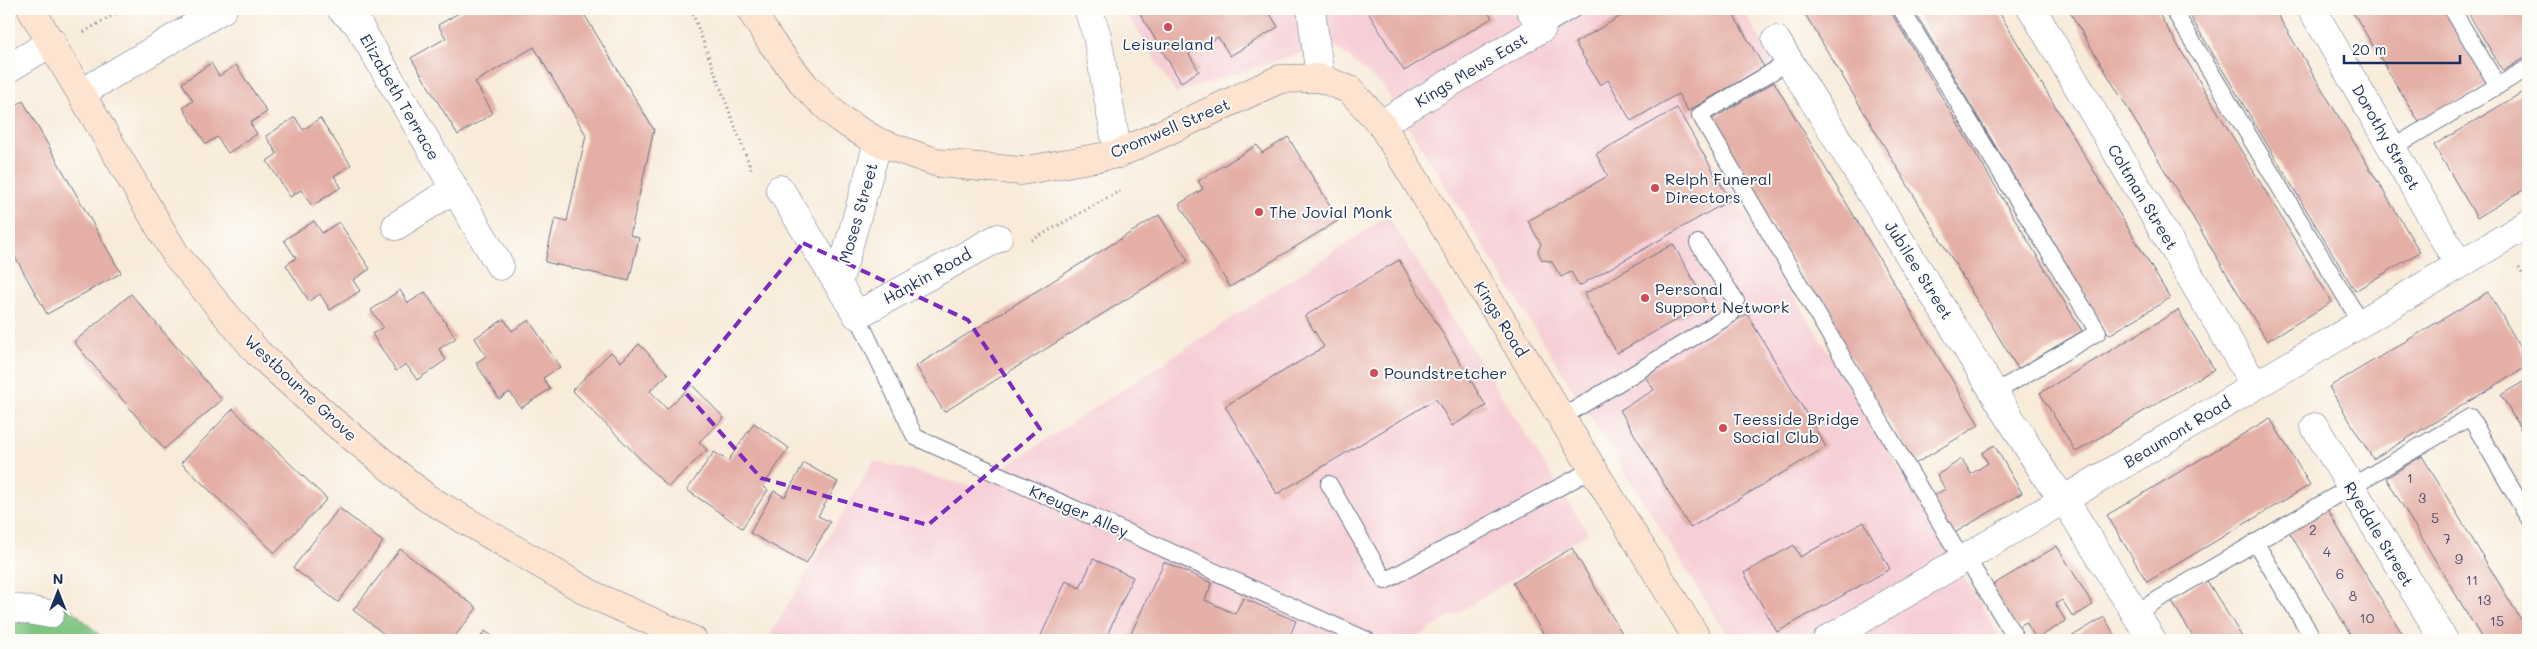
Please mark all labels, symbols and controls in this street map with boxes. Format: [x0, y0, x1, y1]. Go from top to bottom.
marker: Leisureland [1162, 21, 1174, 33]
street label: Kings Mews East [1411, 28, 1531, 111]
street label: Elizabeth Terrace [356, 30, 445, 164]
scale bar [2344, 32, 2461, 64]
place label: Leisureland [1123, 33, 1213, 54]
text: 20 m [2352, 39, 2386, 59]
street label: Dorothy Street [2348, 80, 2425, 193]
street label: Cromwell Street [1107, 93, 1233, 162]
street label: Coltman Street [2104, 140, 2183, 253]
street label: Moses Street [833, 160, 882, 266]
place label: Relph Funeral Directors [1665, 168, 1772, 207]
marker: Relph Funeral Directors [1649, 182, 1661, 194]
place label: The Jovial Monk [1269, 201, 1392, 222]
marker: The Jovial Monk [1253, 206, 1265, 218]
street label: Jubilee Street [1881, 216, 1958, 323]
street label: Hankin Road [879, 243, 974, 308]
street label: Kings Road [1470, 277, 1533, 361]
place label: Personal Support Network [1655, 278, 1789, 317]
marker: Personal Support Network [1639, 292, 1651, 304]
street label: Westbourne Grove [240, 330, 362, 445]
place label: Poundstretcher [1384, 362, 1507, 383]
marker: Poundstretcher [1368, 367, 1380, 379]
street label: Beaumont Road [2119, 391, 2234, 472]
place label: Teesside Bridge Social Club [1733, 408, 1860, 447]
marker: Teesside Bridge Social Club [1717, 422, 1729, 434]
house number: 1 [2407, 468, 2413, 487]
street label: Ryedale Street [2340, 478, 2419, 590]
street label: Kreuger Alley [1026, 479, 1132, 542]
house number: 3 [2418, 488, 2426, 507]
house number: 5 [2431, 508, 2439, 527]
house number: 2 [2309, 520, 2317, 539]
house number: 7 [2443, 529, 2451, 548]
house number: 4 [2323, 542, 2332, 561]
house number: 9 [2455, 549, 2463, 568]
house number: 6 [2336, 564, 2344, 583]
north arrow [32, 566, 82, 616]
text: N [53, 569, 63, 588]
house number: 11 [2466, 570, 2478, 589]
house number: 8 [2349, 586, 2357, 605]
house number: 13 [2477, 590, 2491, 609]
house number: 10 [2360, 608, 2375, 627]
house number: 15 [2490, 611, 2504, 630]

